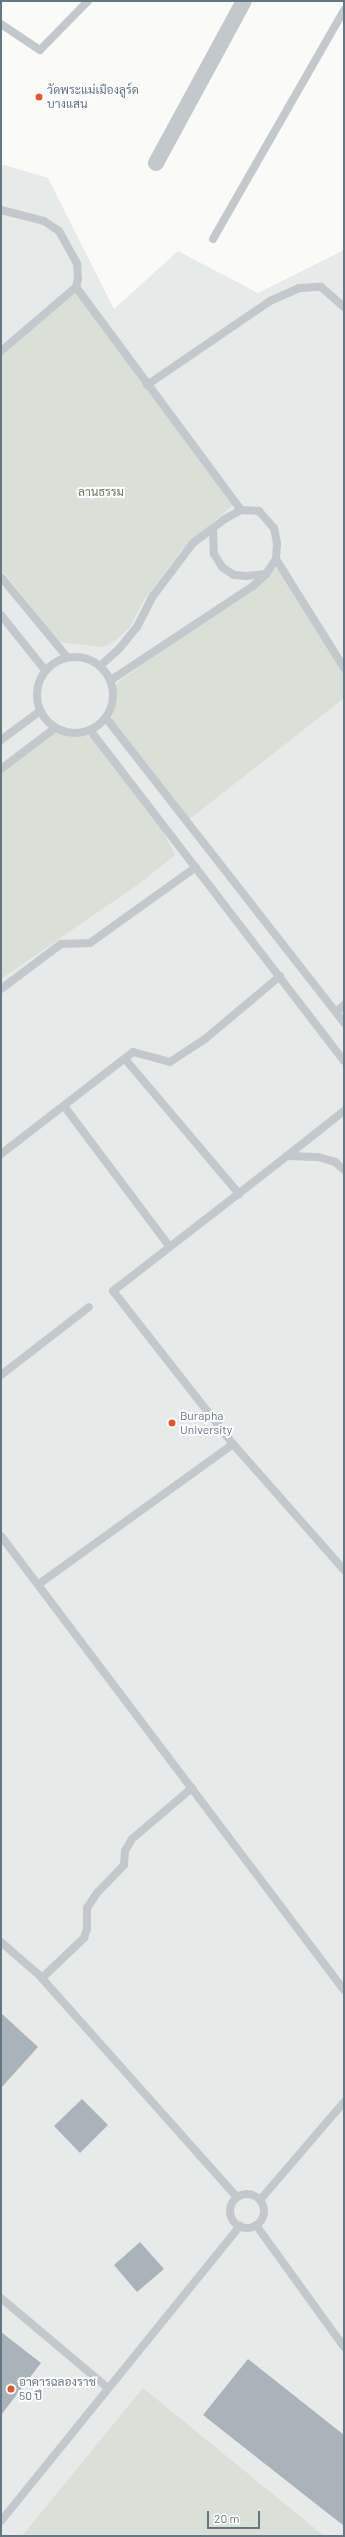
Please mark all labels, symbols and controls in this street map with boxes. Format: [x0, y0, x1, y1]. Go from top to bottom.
place label: วัดพระแม่เมืองลูร์ด บางแสน [47, 83, 139, 111]
marker: วัดพระแม่เมืองลูร์ด บางแสน [34, 92, 44, 102]
park label: ลานธรรม [78, 485, 124, 499]
place label: Burapha University [180, 1409, 232, 1437]
marker: Burapha University [167, 1418, 177, 1428]
place label: อาคารฉลองราช 50 ปี [19, 2375, 96, 2403]
marker: อาคารฉลองราช 50 ปี [6, 2384, 16, 2394]
scale bar [209, 2503, 262, 2529]
text: 20 m [214, 2511, 240, 2525]

